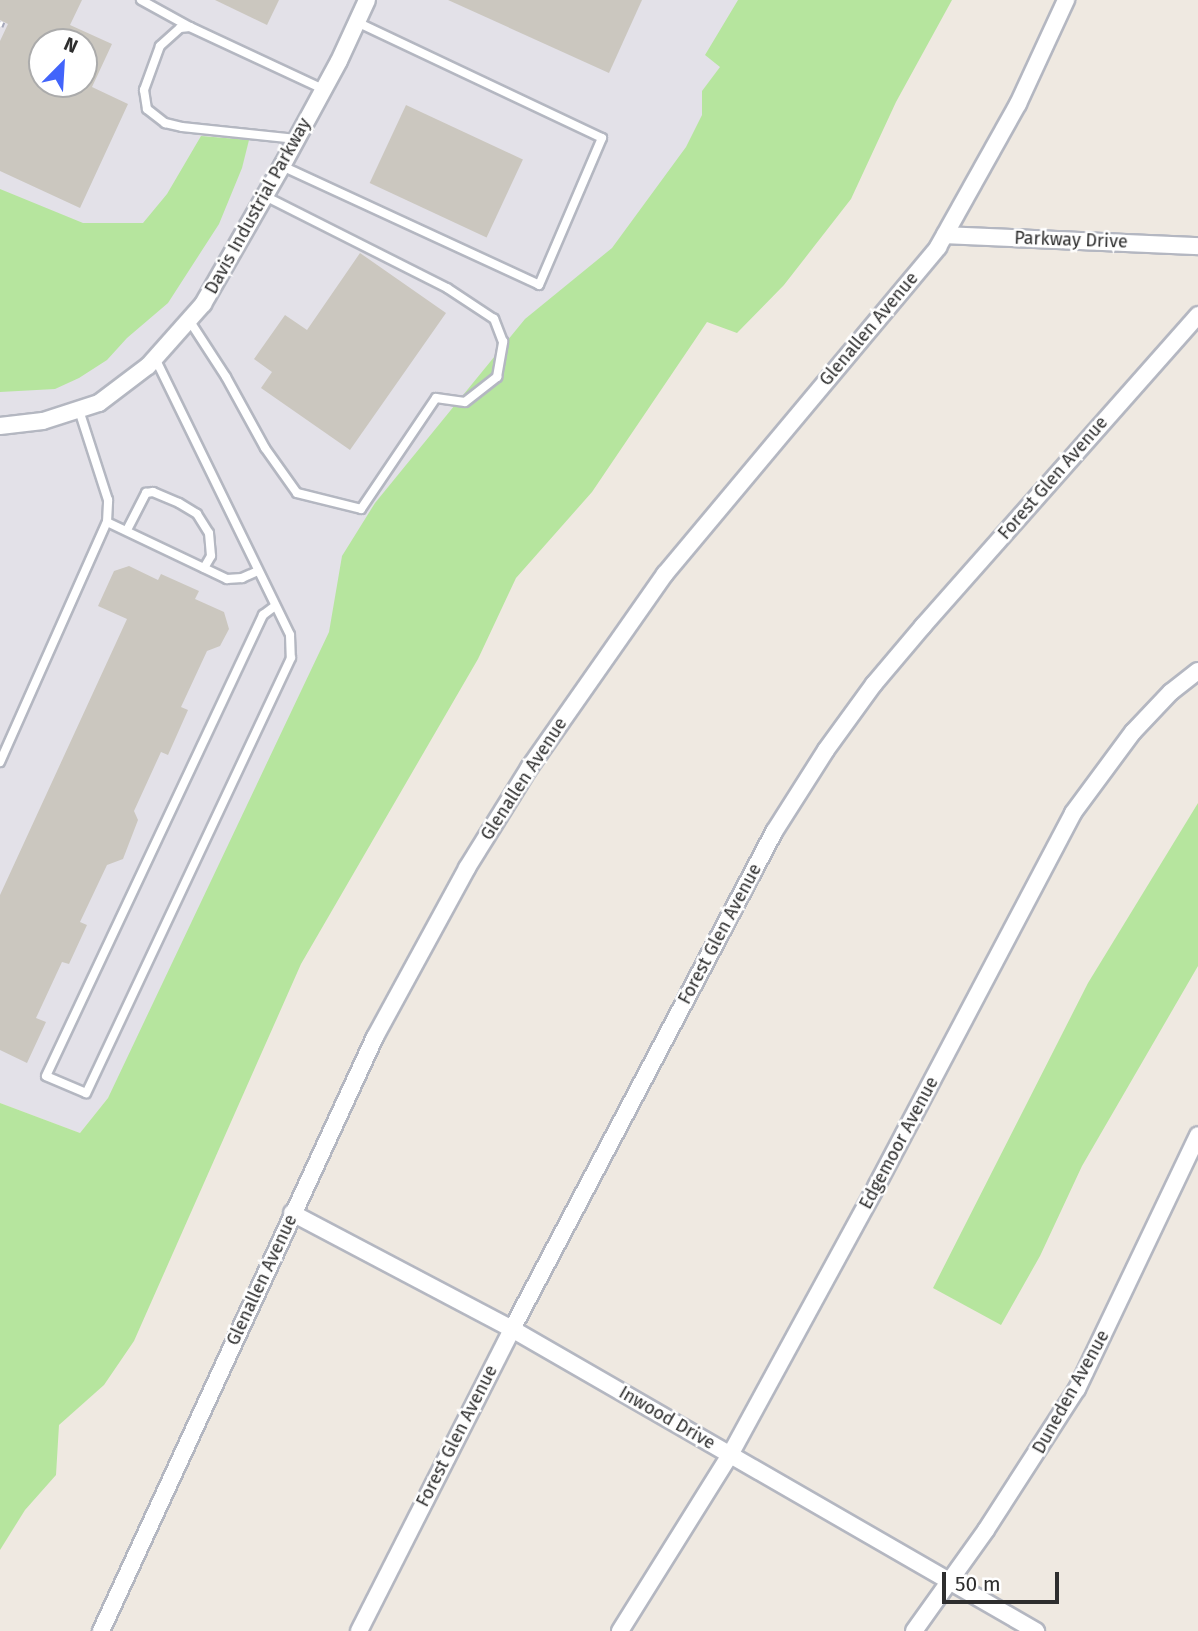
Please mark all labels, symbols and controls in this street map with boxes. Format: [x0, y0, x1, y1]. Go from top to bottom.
north arrow [28, 28, 98, 98]
text: N [60, 32, 81, 58]
street label: Davis Industrial Parkway [201, 114, 315, 298]
street label: Parkway Drive [1014, 227, 1128, 253]
street label: Glenallen Avenue [815, 268, 923, 390]
street label: Forest Glen Avenue [994, 412, 1112, 544]
street label: Glenallen Avenue [476, 714, 572, 844]
street label: Forest Glen Avenue [674, 860, 766, 1008]
street label: Edgemoor Avenue [855, 1073, 943, 1213]
street label: Glenallen Avenue [222, 1211, 302, 1349]
street label: Duneden Avenue [1028, 1326, 1114, 1458]
street label: Forest Glen Avenue [412, 1362, 502, 1510]
street label: Inwood Drive [615, 1382, 719, 1454]
scale bar [946, 1558, 1063, 1602]
text: 50 m [955, 1571, 1001, 1597]

